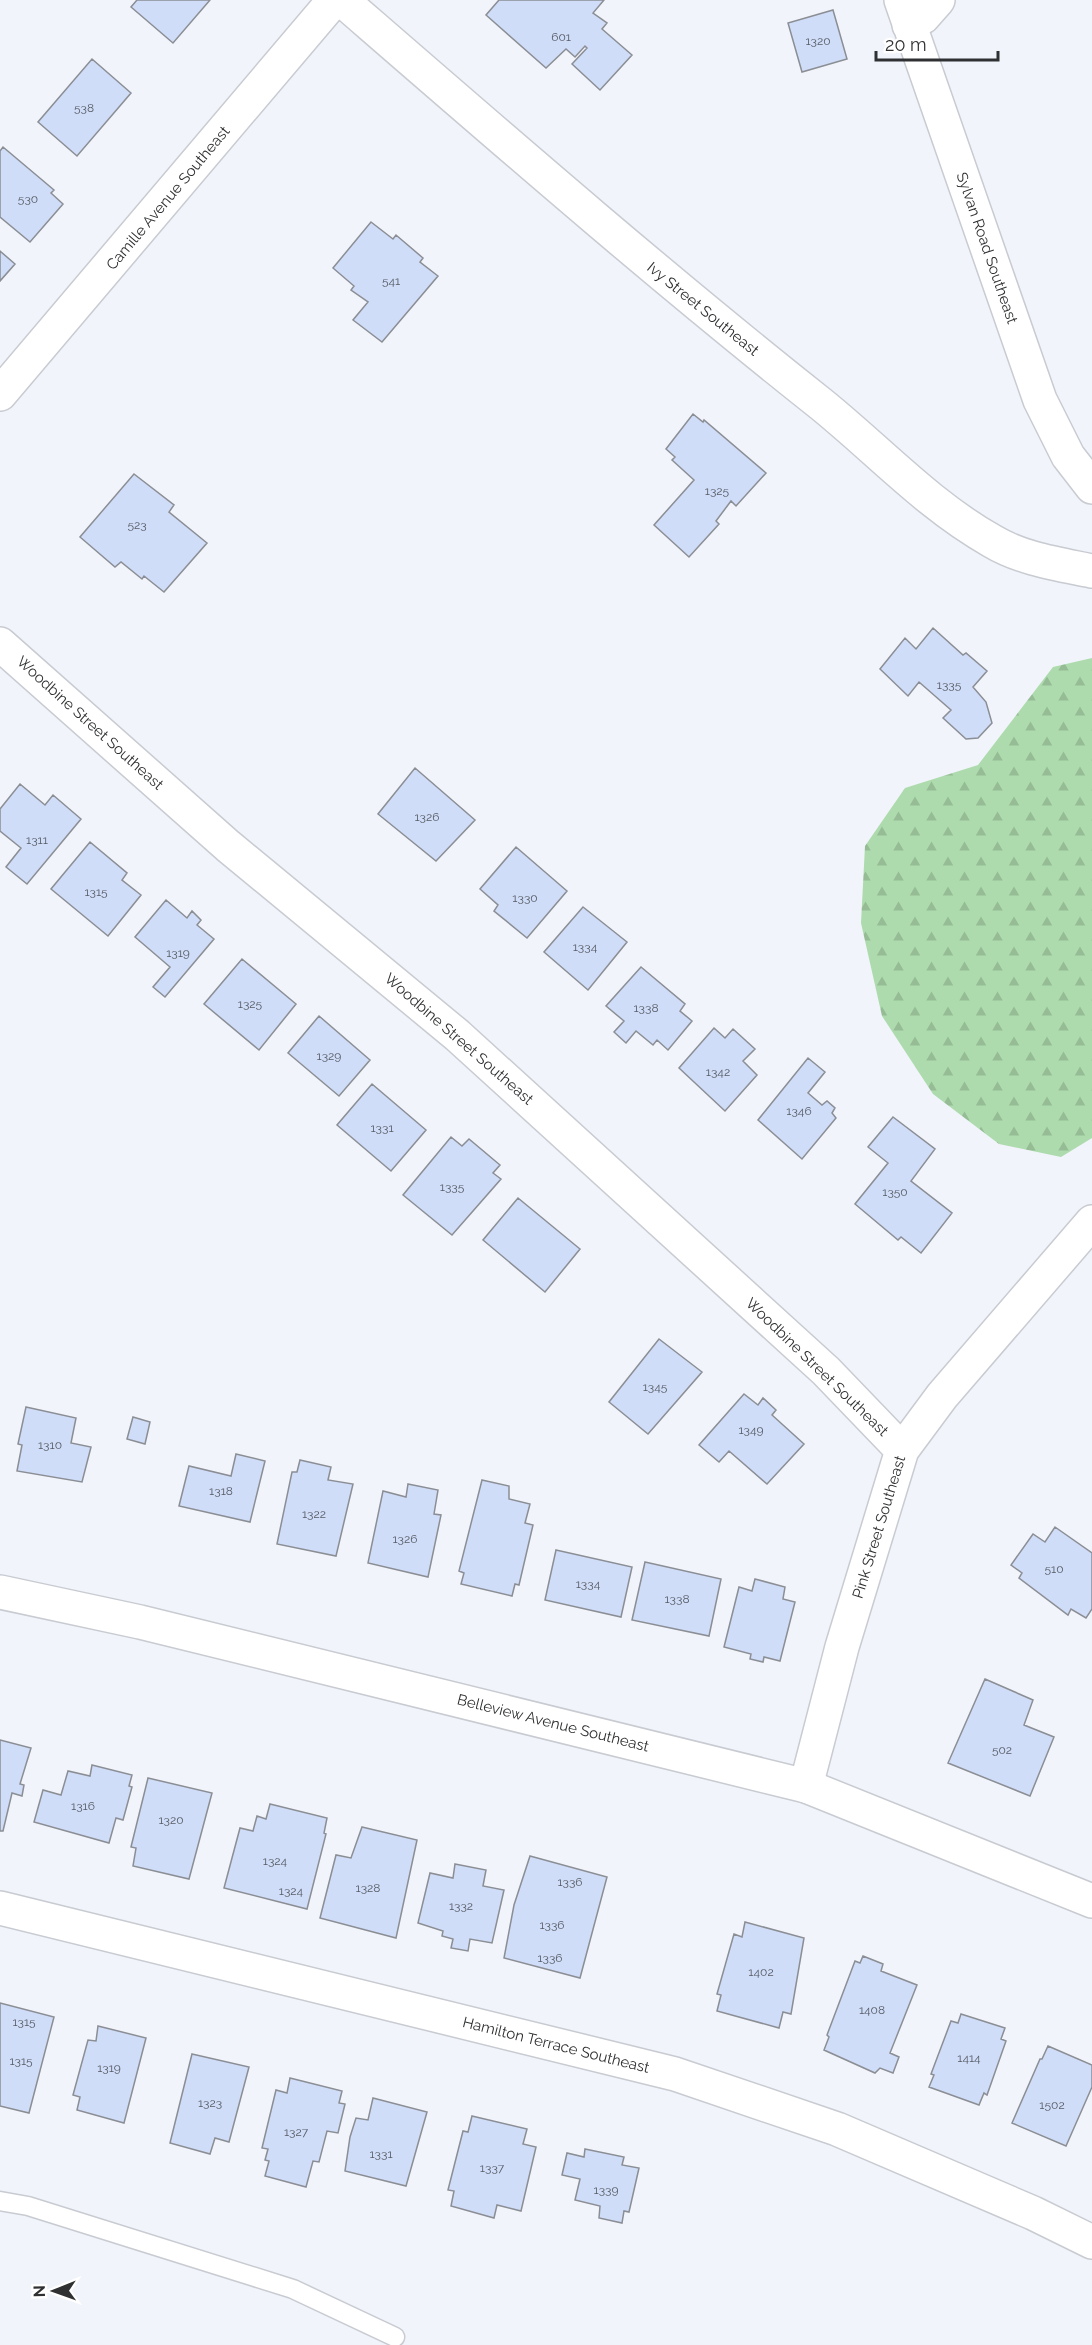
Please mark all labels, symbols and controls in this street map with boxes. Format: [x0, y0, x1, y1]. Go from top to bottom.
scale bar [876, 24, 998, 62]
house number: 601 [551, 30, 571, 44]
house number: 1320 [805, 34, 831, 48]
text: 20 m [885, 34, 927, 55]
house number: 538 [74, 101, 94, 115]
street label: Camille Avenue Southeast [103, 122, 233, 274]
street label: Sylvan Road Southeast [953, 170, 1021, 326]
house number: 530 [18, 192, 38, 206]
street label: Ivy Street Southeast [643, 258, 763, 360]
house number: 541 [382, 274, 400, 288]
house number: 1325 [705, 484, 730, 498]
house number: 523 [127, 518, 147, 532]
street label: Woodbine Street Southeast [13, 652, 167, 794]
house number: 1335 [937, 678, 962, 692]
house number: 1326 [414, 810, 440, 824]
house number: 1311 [26, 833, 48, 847]
house number: 1315 [84, 885, 108, 899]
house number: 1330 [512, 891, 538, 905]
house number: 1334 [573, 940, 598, 954]
house number: 1319 [166, 946, 190, 960]
street label: Woodbine Street Southeast [381, 970, 537, 1108]
house number: 1325 [238, 997, 263, 1011]
house number: 1338 [633, 1001, 659, 1015]
house number: 1329 [317, 1049, 341, 1063]
house number: 1342 [706, 1065, 730, 1079]
house number: 1346 [786, 1104, 812, 1118]
house number: 1331 [370, 1121, 394, 1135]
house number: 1335 [440, 1180, 465, 1194]
house number: 1350 [882, 1185, 908, 1199]
street label: Woodbine Street Southeast [742, 1294, 892, 1440]
house number: 1345 [643, 1380, 668, 1394]
house number: 1349 [738, 1423, 764, 1437]
house number: 1310 [38, 1438, 62, 1452]
street label: Pink Street Southeast [849, 1453, 909, 1601]
house number: 1318 [209, 1484, 233, 1498]
house number: 1322 [302, 1507, 326, 1521]
house number: 1326 [392, 1532, 418, 1546]
house number: 510 [1044, 1562, 1064, 1576]
house number: 1334 [576, 1577, 601, 1591]
house number: 1338 [664, 1592, 690, 1606]
street label: Belleview Avenue Southeast [455, 1690, 651, 1756]
house number: 502 [992, 1743, 1012, 1757]
house number: 1316 [71, 1799, 95, 1813]
house number: 1320 [158, 1813, 184, 1827]
house number: 1324 [263, 1854, 288, 1868]
house number: 1336 [557, 1875, 583, 1889]
house number: 1328 [356, 1881, 380, 1895]
house number: 1324 [279, 1884, 304, 1898]
house number: 1332 [449, 1899, 473, 1913]
house number: 1336 [539, 1918, 565, 1932]
house number: 1336 [537, 1951, 563, 1965]
house number: 1402 [748, 1965, 774, 1979]
house number: 1408 [859, 2003, 885, 2017]
street label: Hamilton Terrace Southeast [461, 2013, 651, 2077]
house number: 1315 [12, 2015, 36, 2029]
house number: 1414 [957, 2051, 981, 2065]
house number: 1315 [9, 2054, 33, 2068]
house number: 1319 [97, 2061, 121, 2075]
house number: 1323 [198, 2096, 222, 2110]
house number: 1502 [1039, 2098, 1065, 2112]
house number: 1327 [284, 2125, 309, 2139]
house number: 1331 [369, 2147, 393, 2161]
house number: 1337 [480, 2161, 505, 2175]
house number: 1339 [594, 2183, 618, 2197]
north arrow [24, 2261, 84, 2321]
text: N [30, 2285, 49, 2298]

